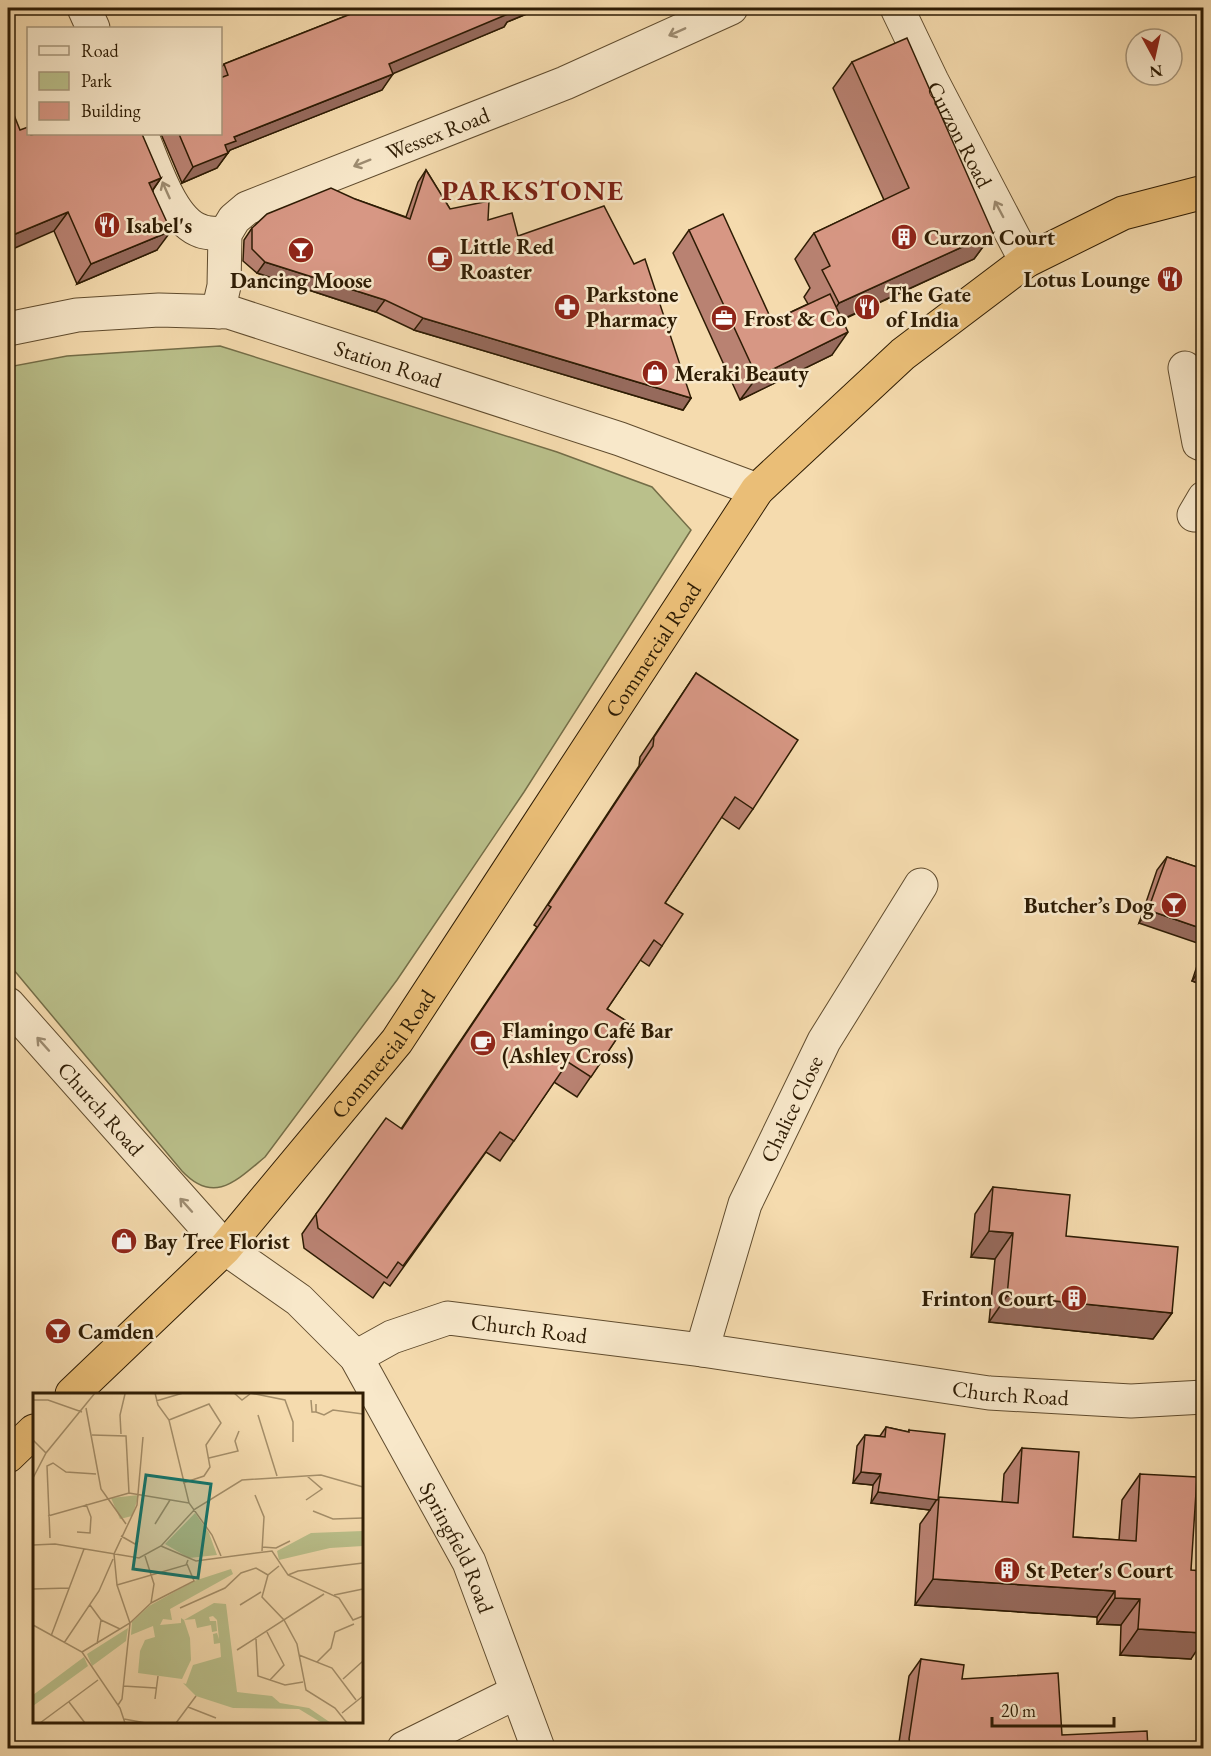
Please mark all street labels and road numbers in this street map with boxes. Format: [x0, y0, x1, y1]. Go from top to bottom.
street label: Curzon Road [920, 76, 999, 193]
street label: Wessex Road [382, 100, 495, 167]
street label: Station Road [331, 333, 446, 395]
street label: Commercial Road [598, 576, 708, 723]
street label: Commercial Road [325, 983, 442, 1125]
street label: Chalice Close [753, 1050, 830, 1167]
street label: Church Road [51, 1056, 151, 1163]
street label: Church Road [469, 1307, 590, 1350]
street label: Church Road [950, 1374, 1070, 1413]
street label: Springfield Road [413, 1477, 501, 1618]

